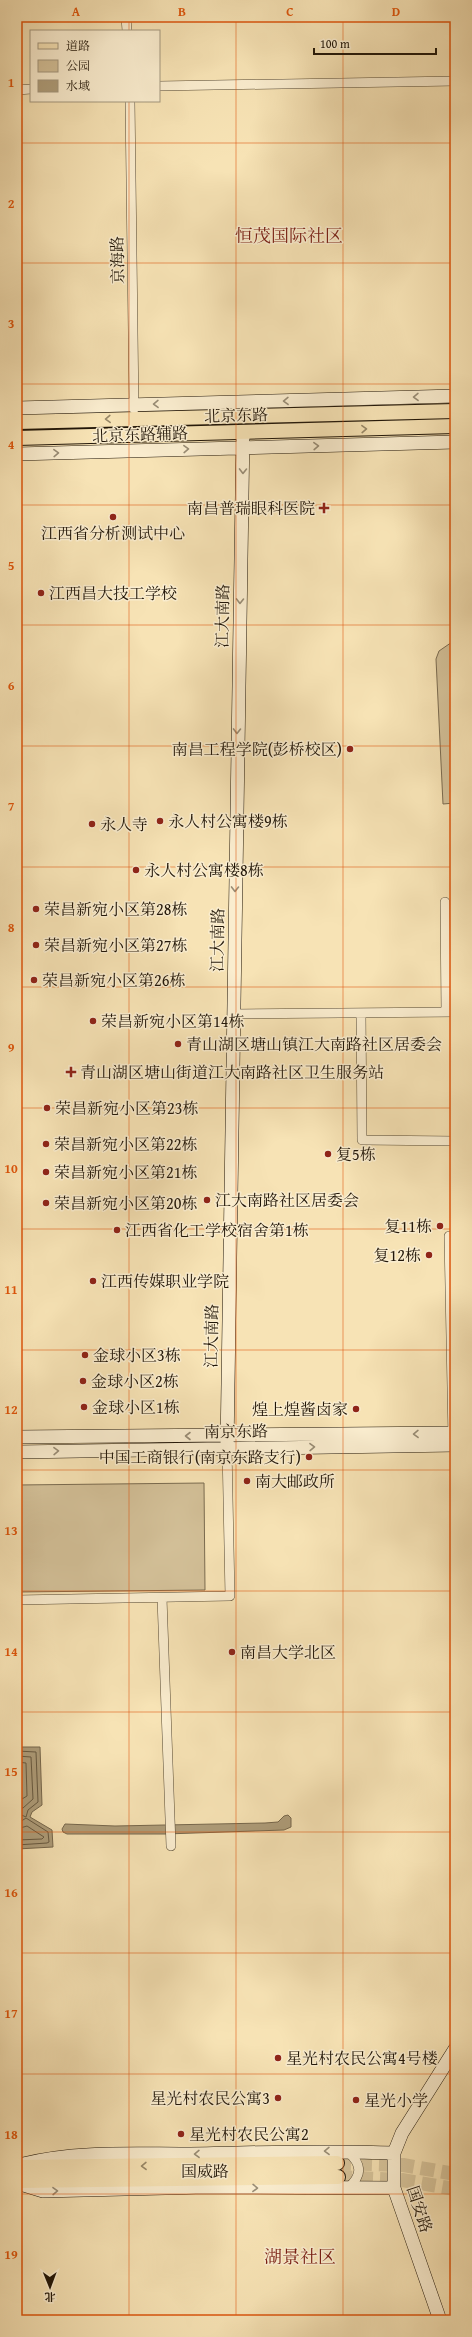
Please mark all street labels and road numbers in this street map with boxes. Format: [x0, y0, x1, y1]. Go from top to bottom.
street label: 京海路 [105, 236, 129, 284]
street label: 北京东路 [204, 402, 268, 428]
street label: 北京东路辅路 [92, 420, 188, 448]
street label: 江大南路 [209, 584, 235, 648]
street label: 江大南路 [204, 908, 230, 972]
street label: 江大南路 [198, 1304, 224, 1368]
street label: 南京东路 [204, 1418, 268, 1444]
street label: 国威路 [181, 2159, 229, 2183]
street label: 国安路 [401, 2182, 439, 2236]

